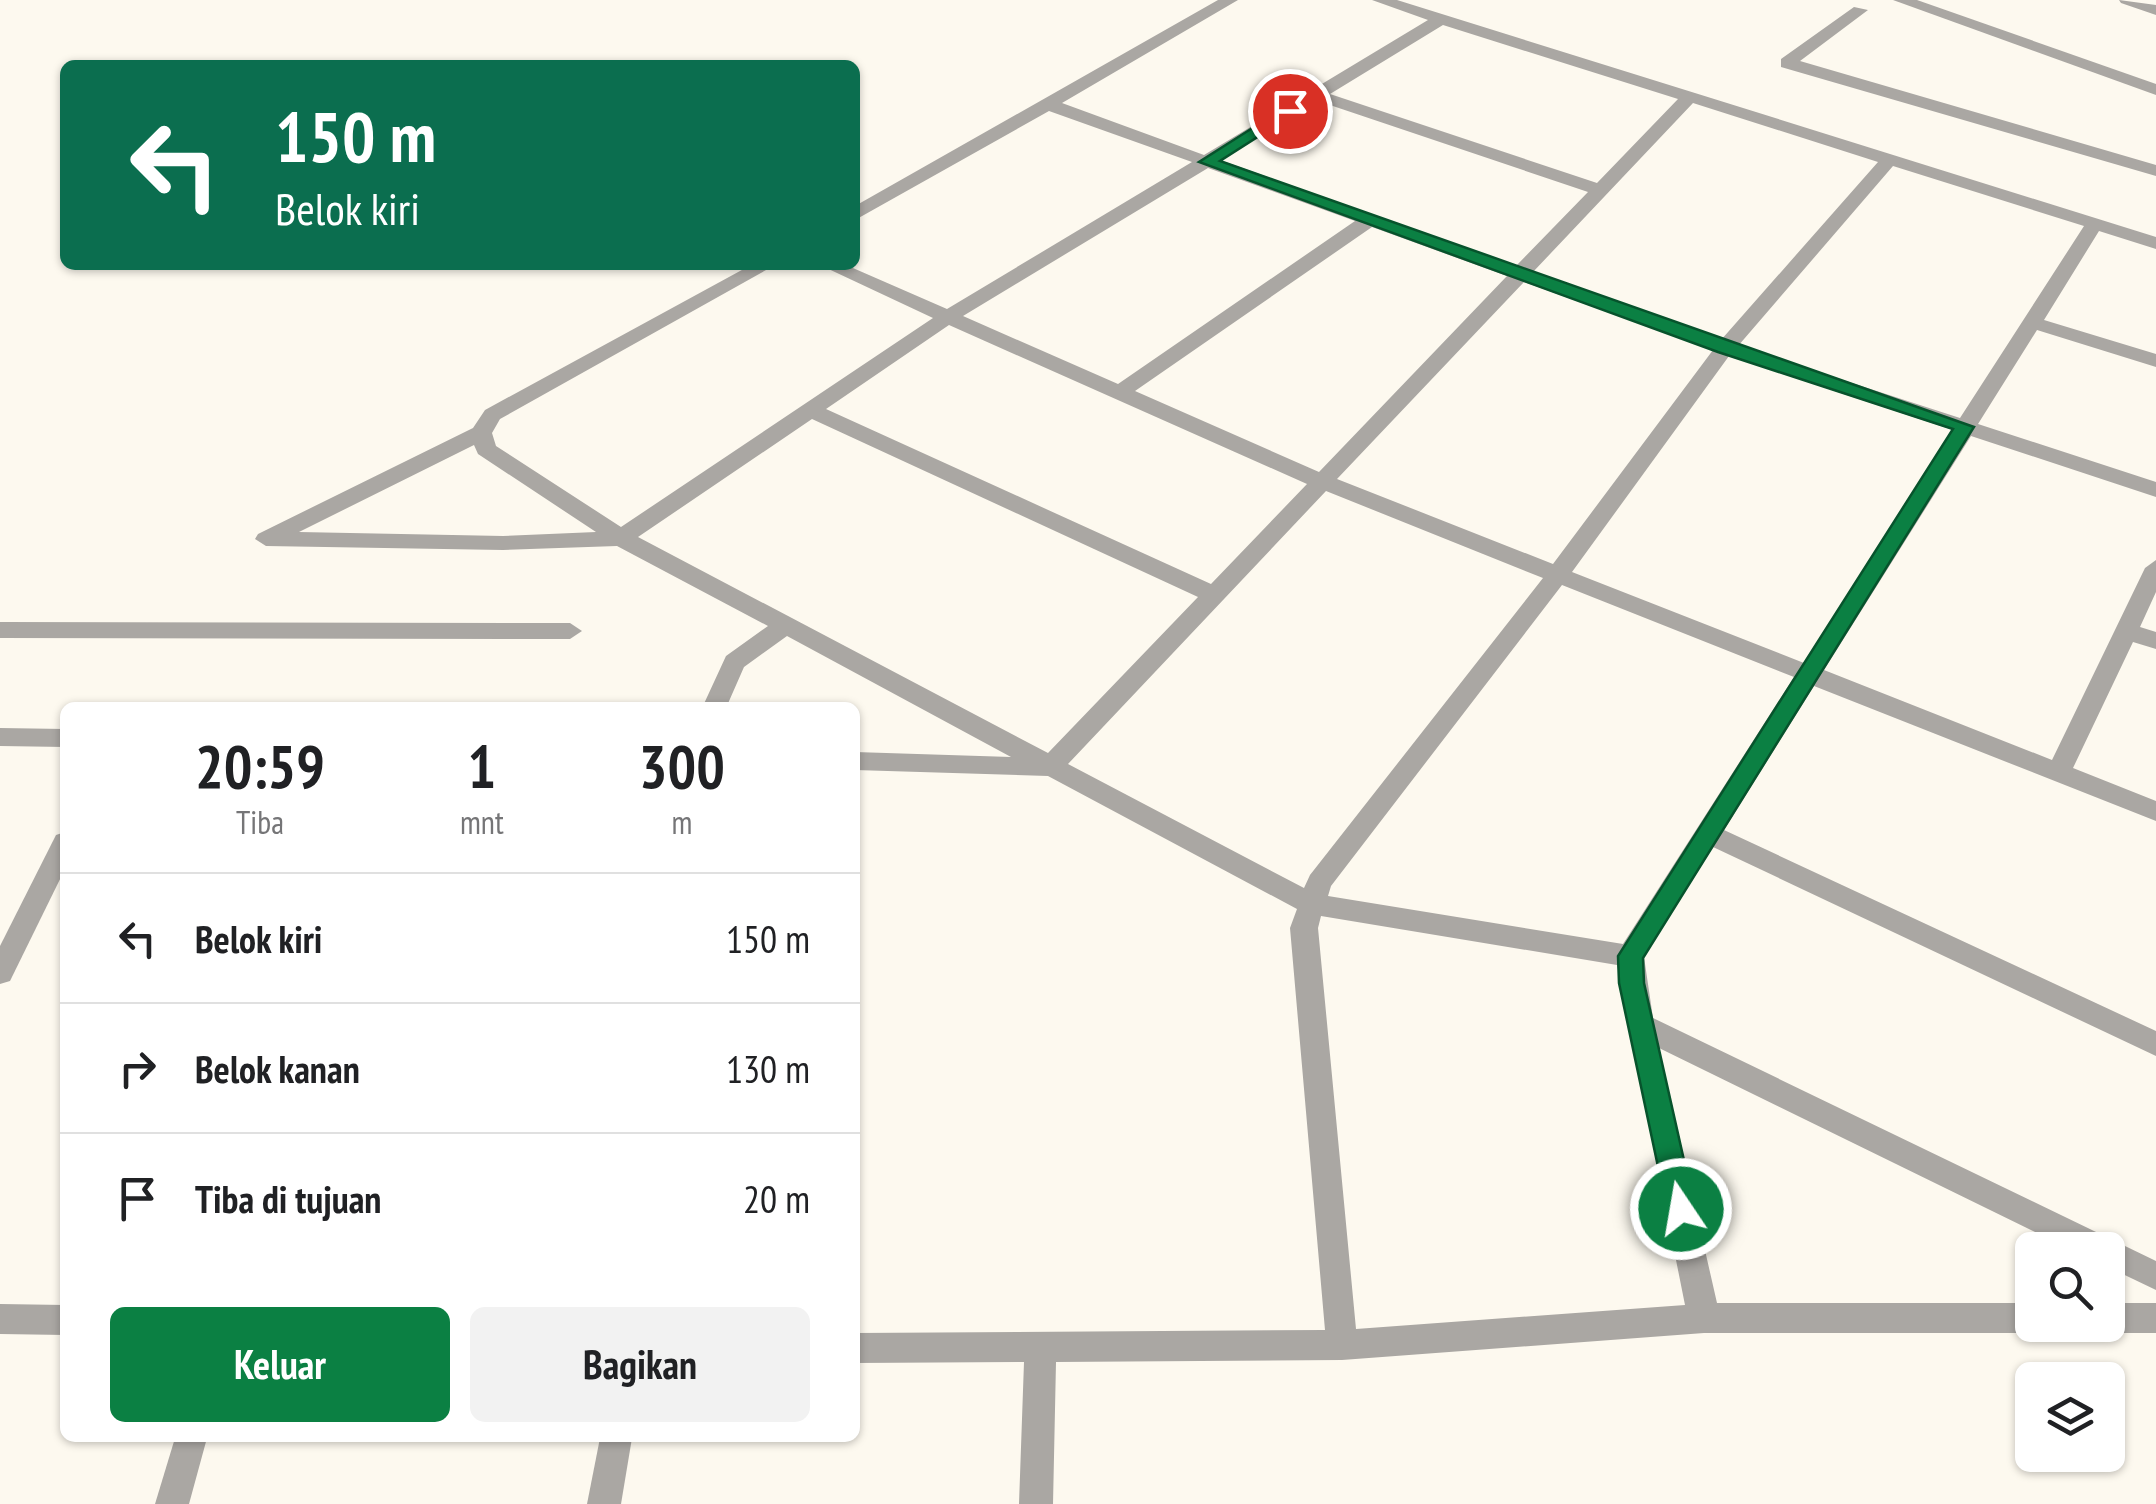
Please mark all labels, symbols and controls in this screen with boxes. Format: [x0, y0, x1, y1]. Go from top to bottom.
pin [1248, 69, 1333, 154]
icon: arrive [1263, 84, 1318, 139]
text: 150 m [275, 91, 436, 181]
icon: left [110, 100, 240, 230]
text: Belok kiri [275, 179, 420, 237]
text: 20:59 [195, 727, 325, 805]
text: 1 [468, 727, 496, 805]
text: 300 [639, 727, 725, 805]
text: Tiba [236, 801, 284, 843]
text: mnt [460, 801, 504, 843]
text: m [671, 801, 692, 843]
icon: left [110, 911, 165, 966]
text: Belok kiri [195, 914, 322, 963]
text: 150 m [726, 914, 810, 963]
icon: right [110, 1041, 165, 1096]
text: Belok kanan [195, 1044, 360, 1093]
text: 130 m [726, 1044, 810, 1093]
position arrow [1629, 1157, 1733, 1261]
icon: arrive [110, 1171, 165, 1226]
text: Tiba di tujuan [195, 1174, 381, 1223]
text: 20 m [743, 1174, 810, 1223]
map controls [2015, 1232, 2125, 1472]
button: search [2015, 1232, 2125, 1342]
button: Keluar [110, 1307, 450, 1422]
button: Bagikan [470, 1307, 810, 1422]
button: layers [2015, 1362, 2125, 1472]

